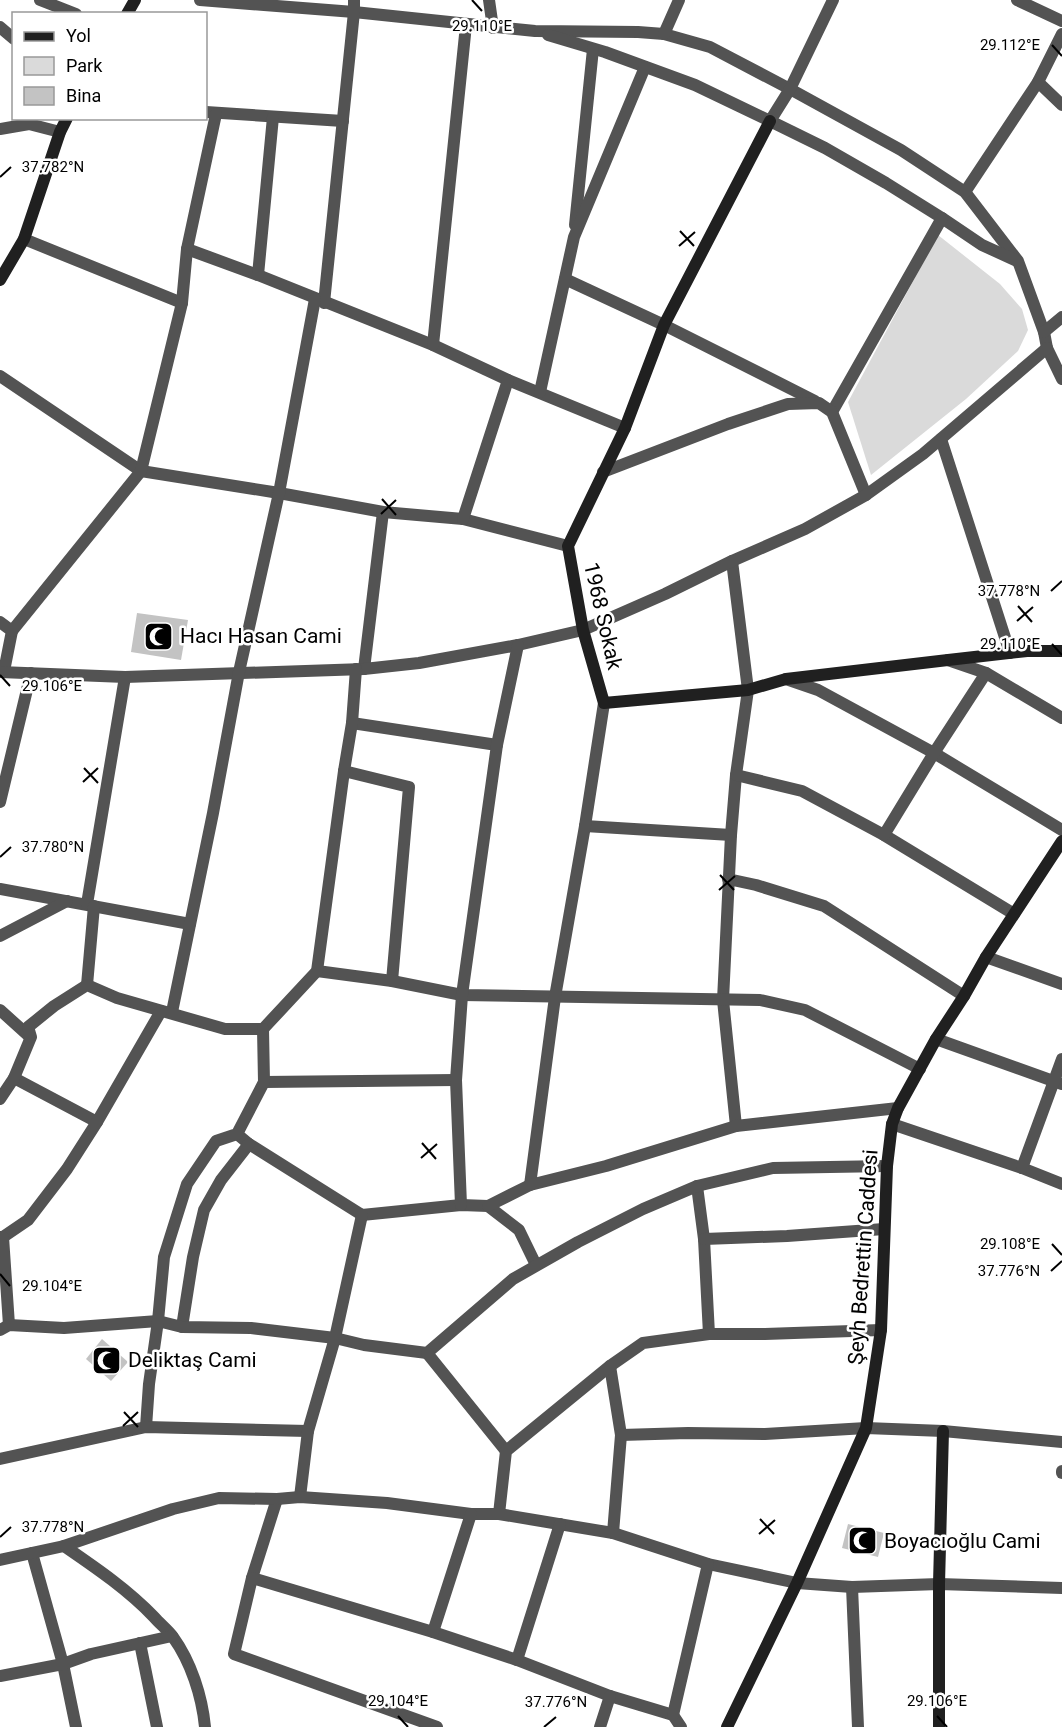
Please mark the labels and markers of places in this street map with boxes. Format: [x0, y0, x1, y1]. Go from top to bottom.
mosque icon: Hacı Hasan Cami [143, 620, 175, 652]
place label: Hacı Hasan Cami [180, 624, 342, 648]
mosque icon: Deliktaş Cami [91, 1344, 123, 1376]
place label: Deliktaş Cami [128, 1348, 257, 1372]
mosque icon: Boyacıoğlu Cami [847, 1525, 879, 1557]
place label: Boyacıoğlu Cami [884, 1529, 1041, 1553]

